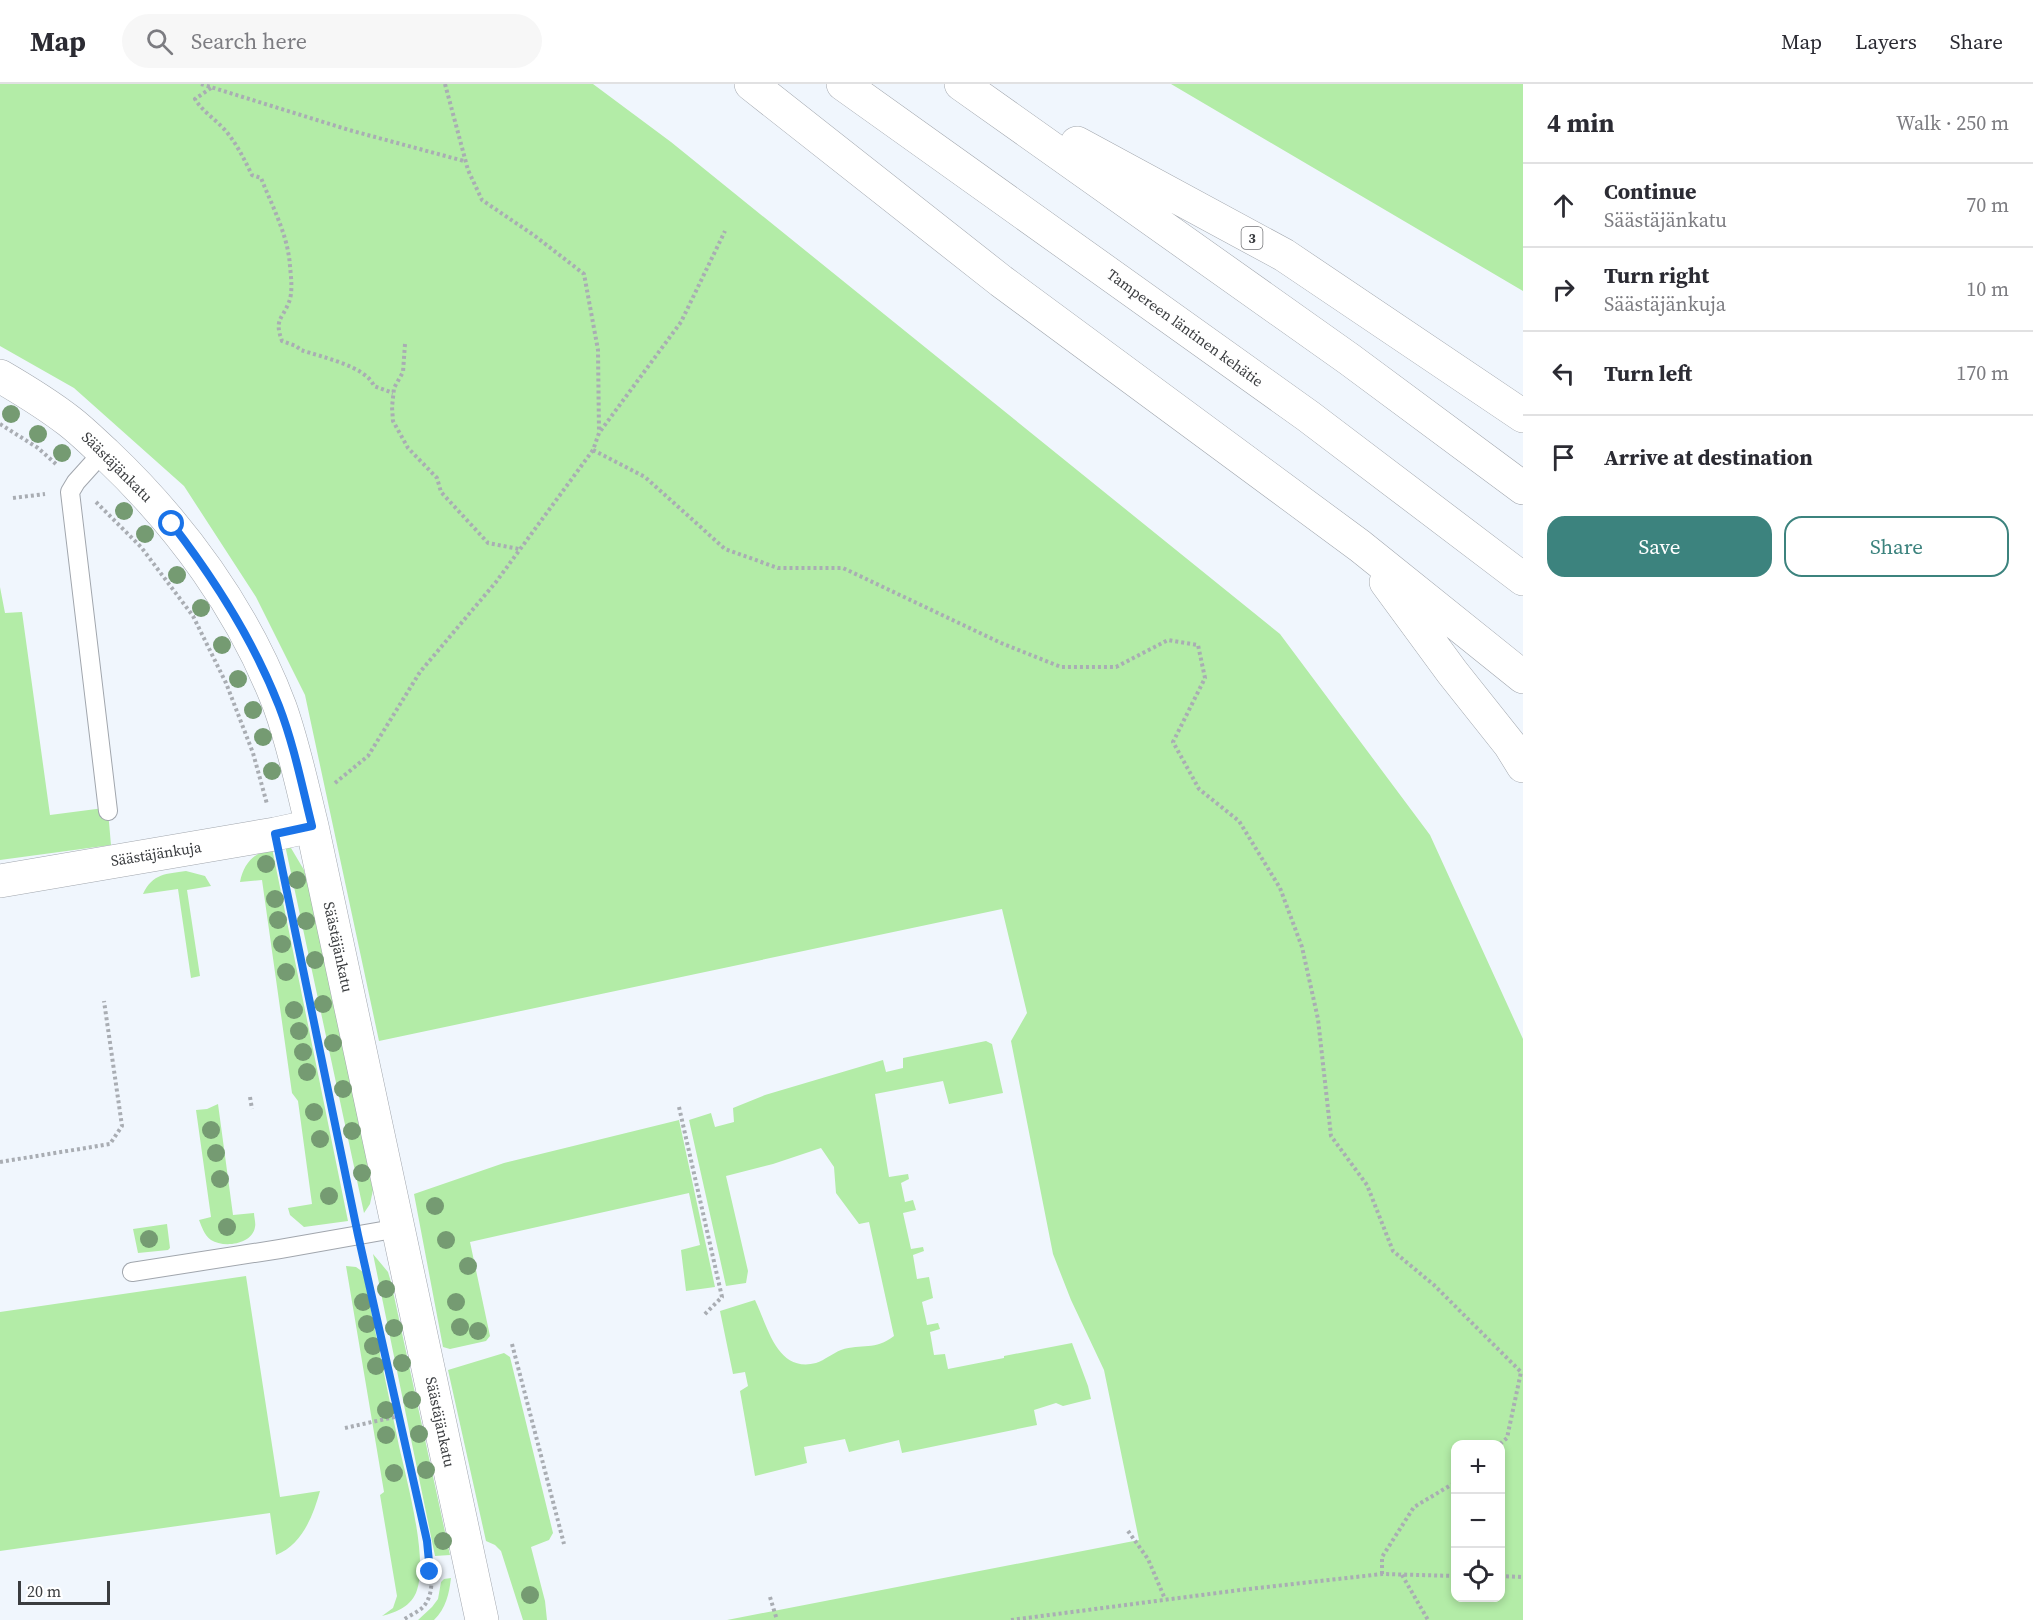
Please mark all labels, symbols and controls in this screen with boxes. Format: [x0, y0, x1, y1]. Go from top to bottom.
search box [122, 14, 542, 68]
text: Map [30, 22, 86, 60]
icon: search [143, 25, 176, 58]
text: Search here [191, 26, 307, 56]
text: Map [1781, 27, 1822, 56]
text: Layers [1855, 27, 1917, 56]
text: Share [1950, 27, 2003, 56]
text: 4 min [1547, 105, 1614, 141]
text: Walk · 250 m [1896, 109, 2009, 137]
text: Continue [1604, 176, 1697, 206]
icon: ahead [1547, 189, 1580, 222]
text: 70 m [1966, 191, 2009, 219]
text: Säästäjänkatu [1604, 206, 1727, 234]
road number: 3 [1242, 227, 1262, 249]
text: Turn right [1604, 260, 1709, 290]
street label: Tampereen läntinen kehätie [1103, 264, 1268, 392]
icon: right [1547, 273, 1580, 306]
text: 10 m [1966, 275, 2009, 303]
text: Säästäjänkuja [1604, 290, 1726, 318]
icon: left [1547, 357, 1580, 390]
text: Turn left [1604, 358, 1692, 388]
text: 170 m [1956, 359, 2009, 387]
street label: Säästäjänkatu [77, 427, 158, 507]
icon: arrive [1547, 441, 1580, 474]
text: Arrive at destination [1604, 442, 1813, 472]
route start [158, 510, 184, 536]
button: Save [1547, 516, 1772, 577]
button: Share [1784, 516, 2009, 577]
street label: Säästäjänkuja [109, 836, 203, 871]
street label: Säästäjänkatu [319, 900, 358, 994]
street label: Säästäjänkatu [421, 1375, 460, 1469]
map controls [1451, 1440, 1505, 1602]
button: + [1451, 1440, 1505, 1494]
button: − [1451, 1494, 1505, 1548]
button: locate [1451, 1548, 1505, 1602]
route end [416, 1558, 442, 1584]
scale bar [18, 1578, 110, 1606]
text: 20 m [27, 1580, 61, 1602]

